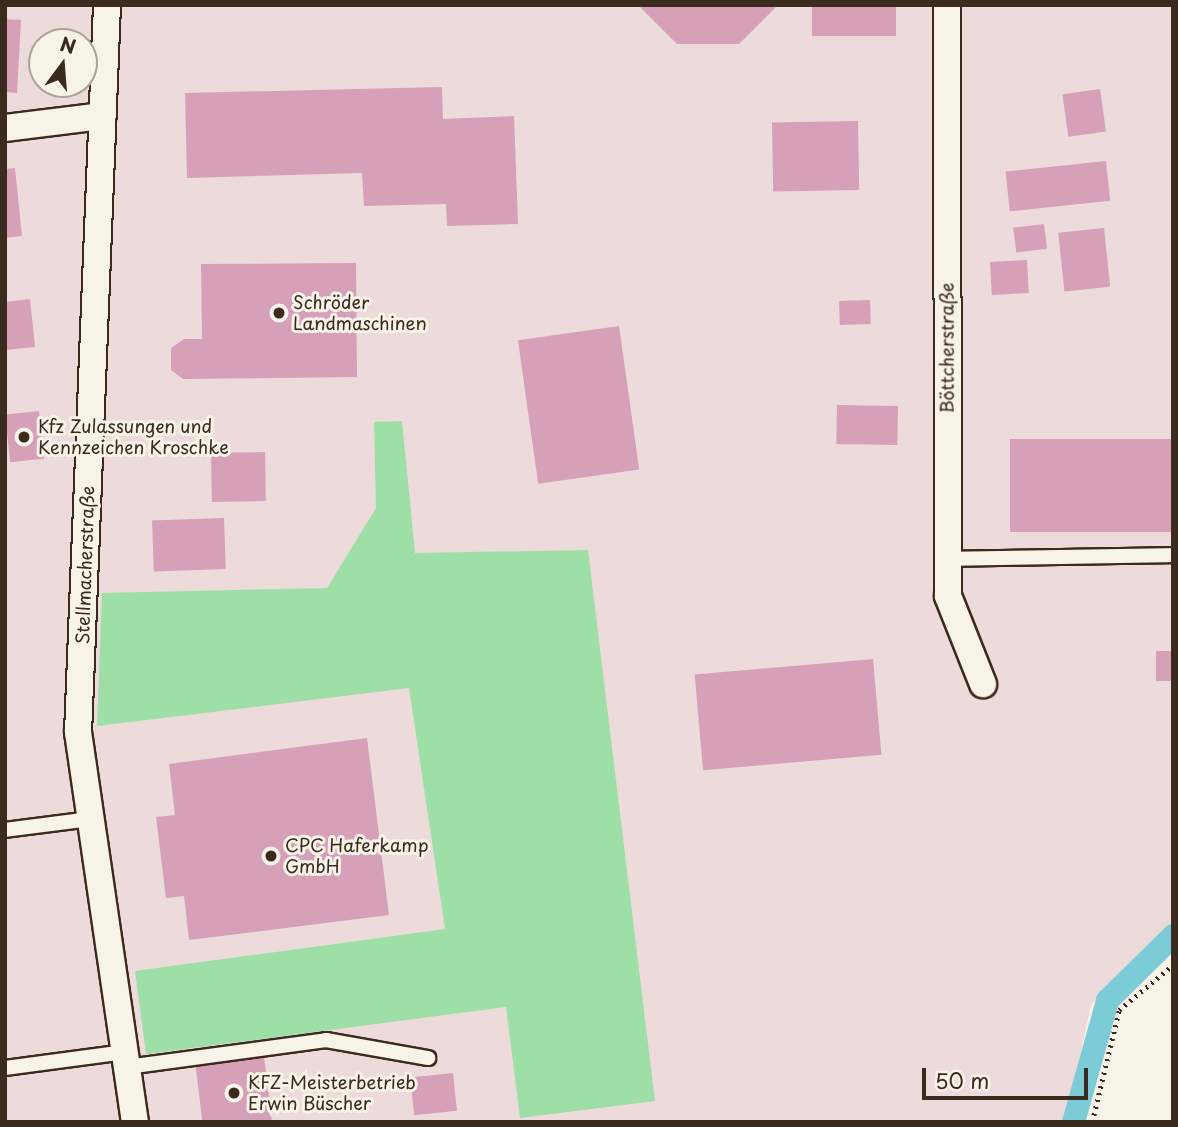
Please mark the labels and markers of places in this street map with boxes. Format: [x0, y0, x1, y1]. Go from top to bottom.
place label: Schröder Landmaschinen [293, 292, 427, 334]
marker: Schröder Landmaschinen [271, 305, 287, 321]
place label: Kfz Zulassungen und Kennzeichen Kroschke [38, 416, 229, 458]
marker: Kfz Zulassungen und Kennzeichen Kroschke [16, 429, 32, 445]
place label: CPC Haferkamp GmbH [285, 835, 428, 878]
marker: CPC Haferkamp GmbH [263, 848, 279, 864]
place label: KFZ-Meisterbetrieb Erwin Büscher [248, 1072, 416, 1114]
marker: KFZ-Meisterbetrieb Erwin Büscher [226, 1085, 242, 1101]

